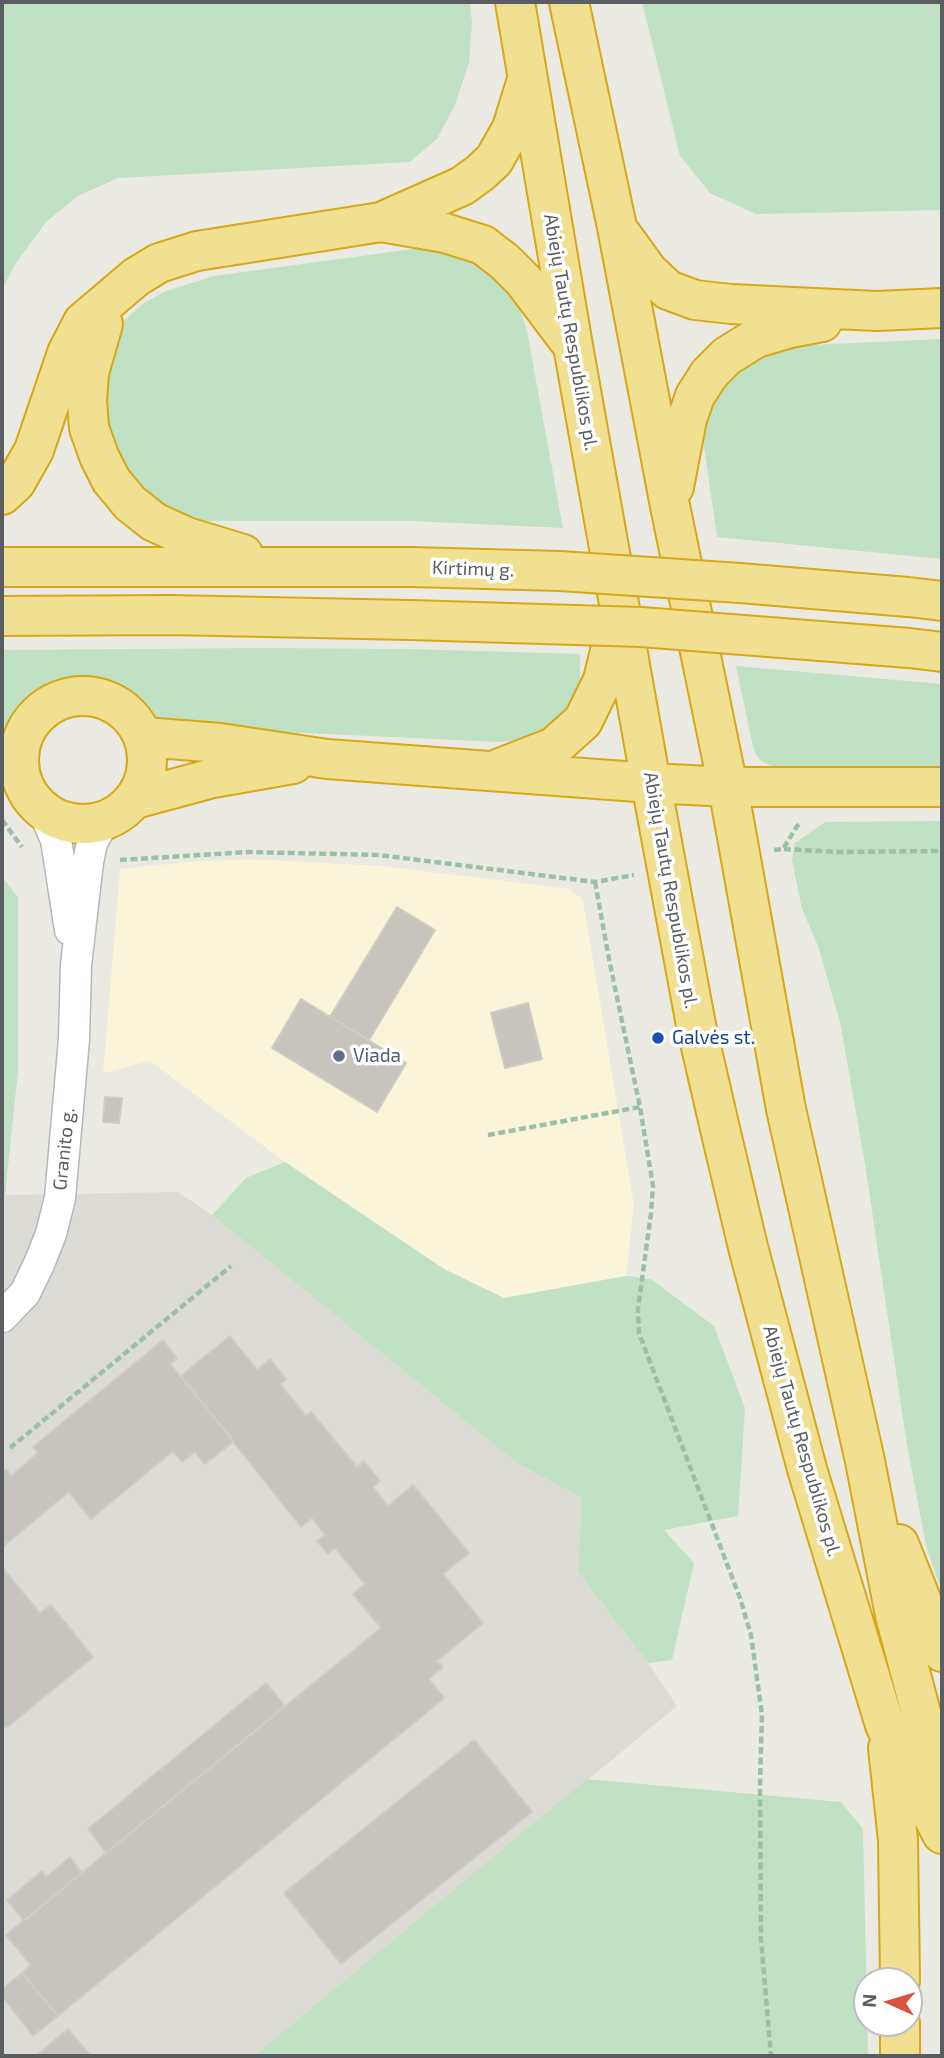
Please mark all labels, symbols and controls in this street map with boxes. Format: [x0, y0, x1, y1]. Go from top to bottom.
street label: Abiejų Tautų Respublikos pl. [539, 212, 603, 452]
street label: Kirtimų g. [432, 556, 514, 582]
street label: Abiejų Tautų Respublikos pl. [639, 770, 703, 1010]
place label: Galvės st. [672, 1027, 755, 1049]
marker: Galvės st. [650, 1030, 666, 1046]
place label: Viada [353, 1045, 401, 1067]
marker: Viada [331, 1048, 347, 1064]
street label: Granito g. [48, 1107, 80, 1191]
street label: Abiejų Tautų Respublikos pl. [758, 1323, 846, 1559]
north arrow [853, 1967, 923, 2037]
text: N [857, 1993, 880, 2008]

